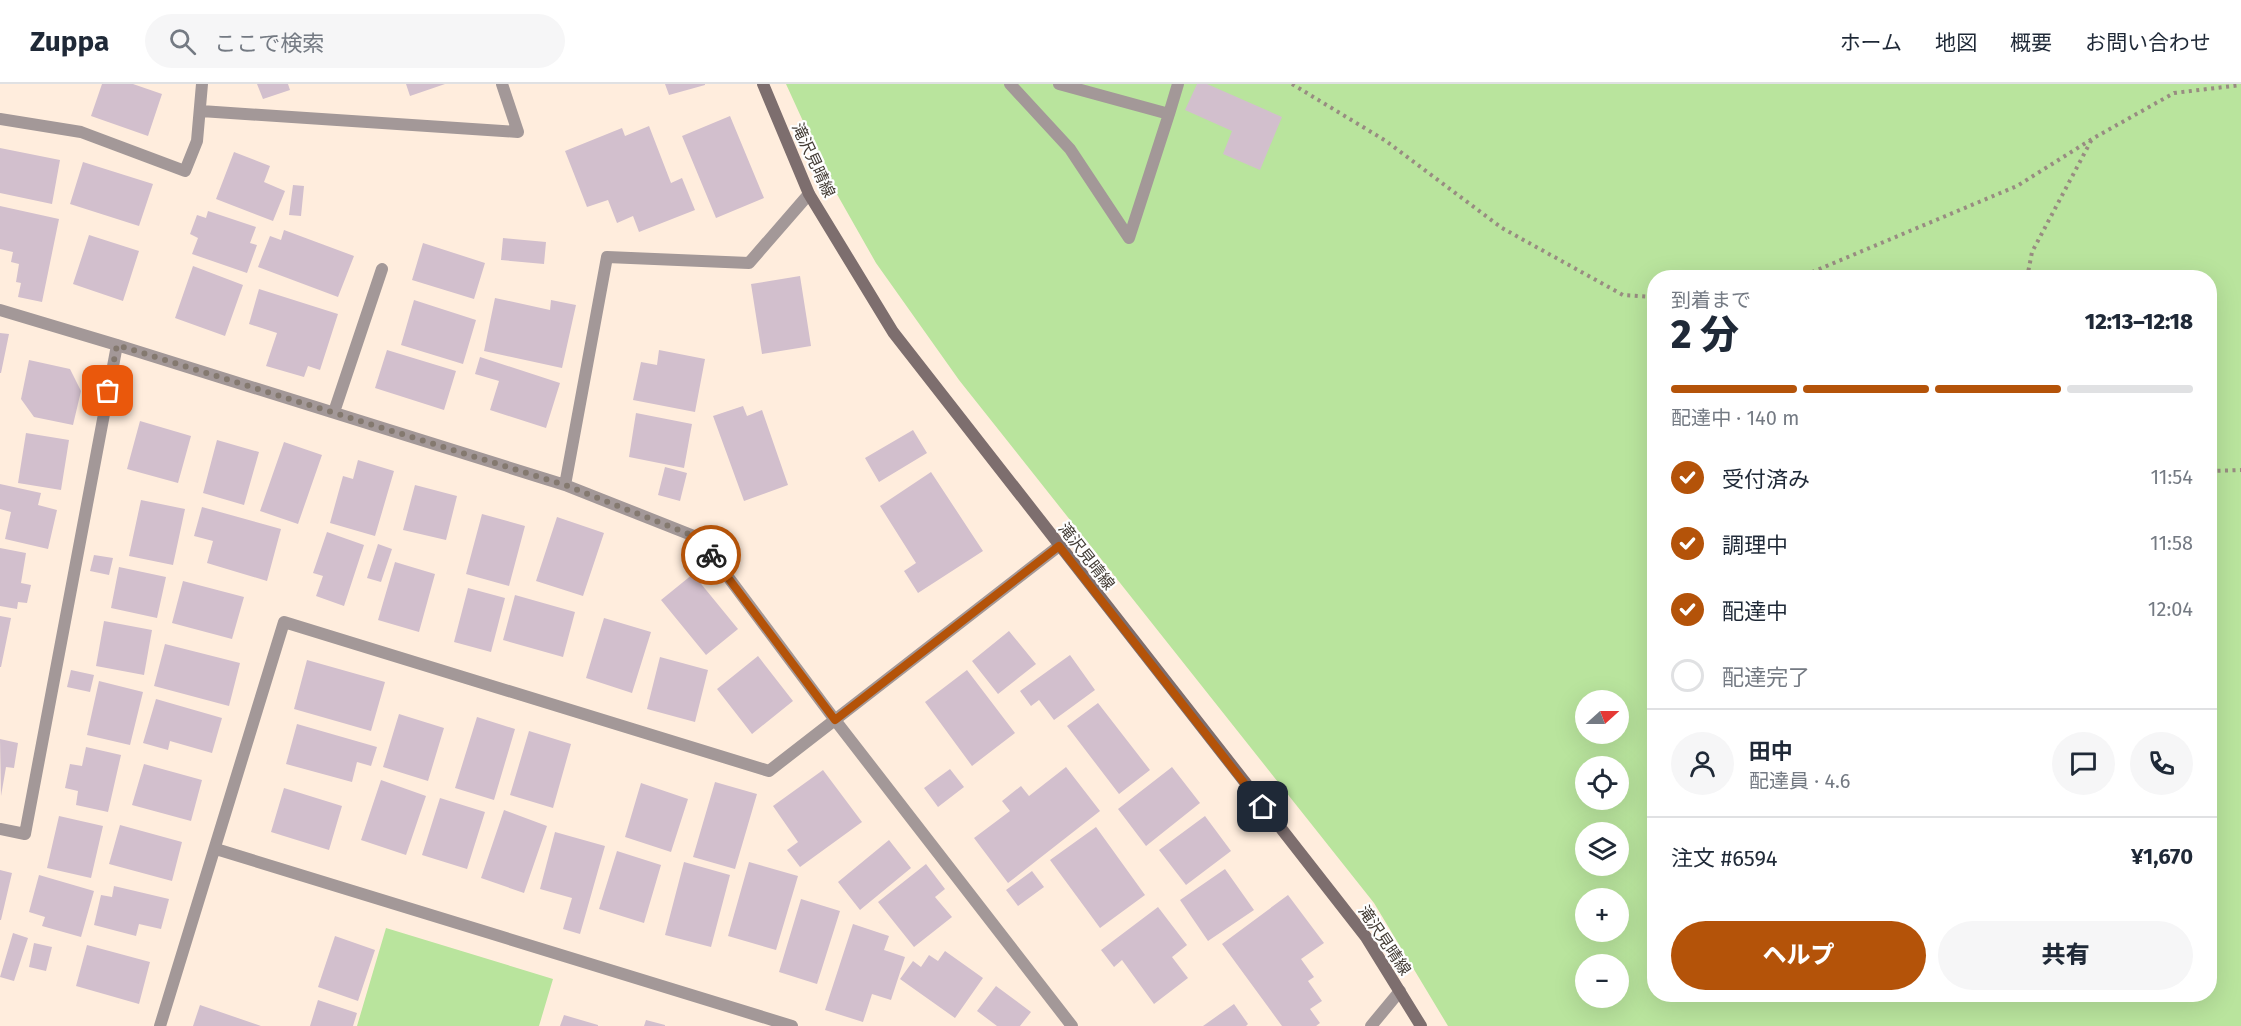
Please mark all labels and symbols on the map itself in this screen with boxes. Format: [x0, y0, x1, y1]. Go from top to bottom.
street label: 滝沢見晴線 [788, 120, 839, 200]
pin [82, 365, 133, 416]
street label: 滝沢見晴線 [1054, 519, 1119, 594]
courier [681, 525, 741, 585]
north arrow [1575, 690, 1629, 744]
pin [1237, 781, 1288, 832]
street label: 滝沢見晴線 [1354, 902, 1415, 979]

